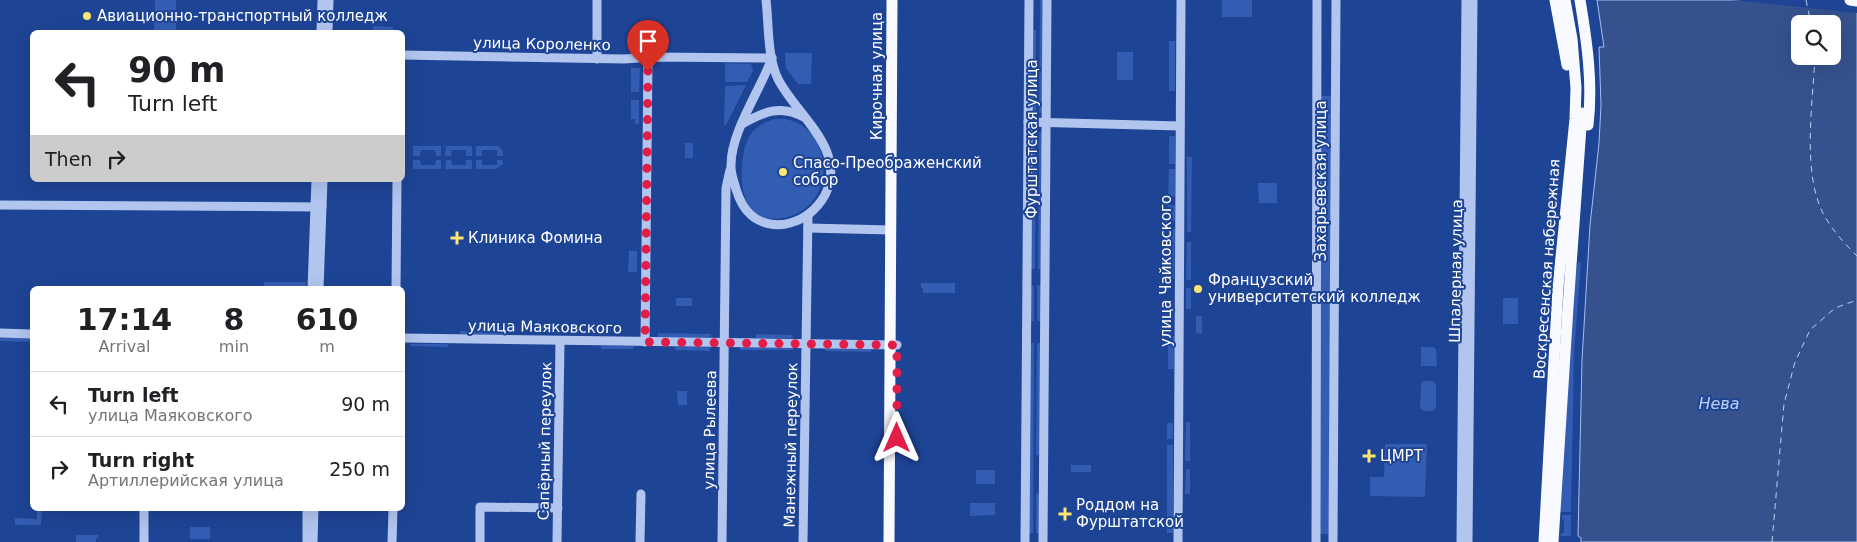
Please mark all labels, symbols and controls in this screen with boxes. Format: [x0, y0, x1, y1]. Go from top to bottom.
place label: Авиационно-транспортный колледж [97, 7, 388, 25]
marker: Авиационно-транспортный колледж [81, 10, 93, 22]
street label: Кирочная улица [868, 12, 886, 140]
map controls [1791, 15, 1841, 65]
button: search [1791, 15, 1841, 65]
pin [627, 20, 669, 71]
icon: arrive [634, 27, 662, 55]
street label: улица Короленко [473, 34, 611, 54]
icon: left [45, 50, 110, 115]
text: 90 m [128, 50, 225, 90]
street label: Фурштатская улица [1023, 59, 1041, 219]
text: Turn left [128, 91, 217, 116]
street label: Захарьевская улица [1312, 100, 1330, 262]
icon: right [102, 145, 130, 173]
text: Then [45, 148, 92, 170]
place label: Спасо-Преображенский собор [793, 154, 982, 189]
street label: Воскресенская набережная [1530, 158, 1564, 380]
marker: Спасо-Преображенский собор [777, 166, 789, 178]
street label: улица Чайковского [1157, 195, 1175, 347]
street label: Шпалерная улица [1446, 199, 1466, 343]
place label: Клиника Фомина [468, 229, 603, 247]
marker: Клиника Фомина [450, 231, 464, 245]
place label: Французский университетский колледж [1208, 271, 1421, 306]
marker: Французский университетский колледж [1192, 283, 1204, 295]
text: 17:14 [77, 302, 172, 337]
text: 8 [223, 302, 244, 337]
text: 610 [296, 302, 358, 337]
street label: улица Маяковского [468, 317, 622, 337]
text: Arrival [98, 337, 150, 356]
text: min [219, 337, 249, 356]
text: m [319, 337, 335, 356]
street label: Сапёрный переулок [535, 361, 555, 521]
street label: Манежный переулок [781, 362, 801, 528]
street label: улица Рылеева [700, 370, 720, 490]
text: Turn left [88, 384, 179, 406]
icon: left [45, 390, 73, 418]
text: 90 m [341, 393, 390, 415]
water label: Нева [1698, 394, 1740, 413]
text: улица Маяковского [88, 406, 252, 425]
position arrow [870, 411, 922, 463]
place label: ЦМРТ [1380, 447, 1424, 465]
text: Turn right [88, 449, 194, 471]
marker: ЦМРТ [1362, 449, 1376, 463]
icon: right [45, 455, 73, 483]
text: 250 m [329, 458, 390, 480]
text: Артиллерийская улица [88, 471, 284, 490]
place label: Роддом на Фурштатской [1076, 496, 1184, 531]
marker: Роддом на Фурштатской [1058, 507, 1072, 521]

